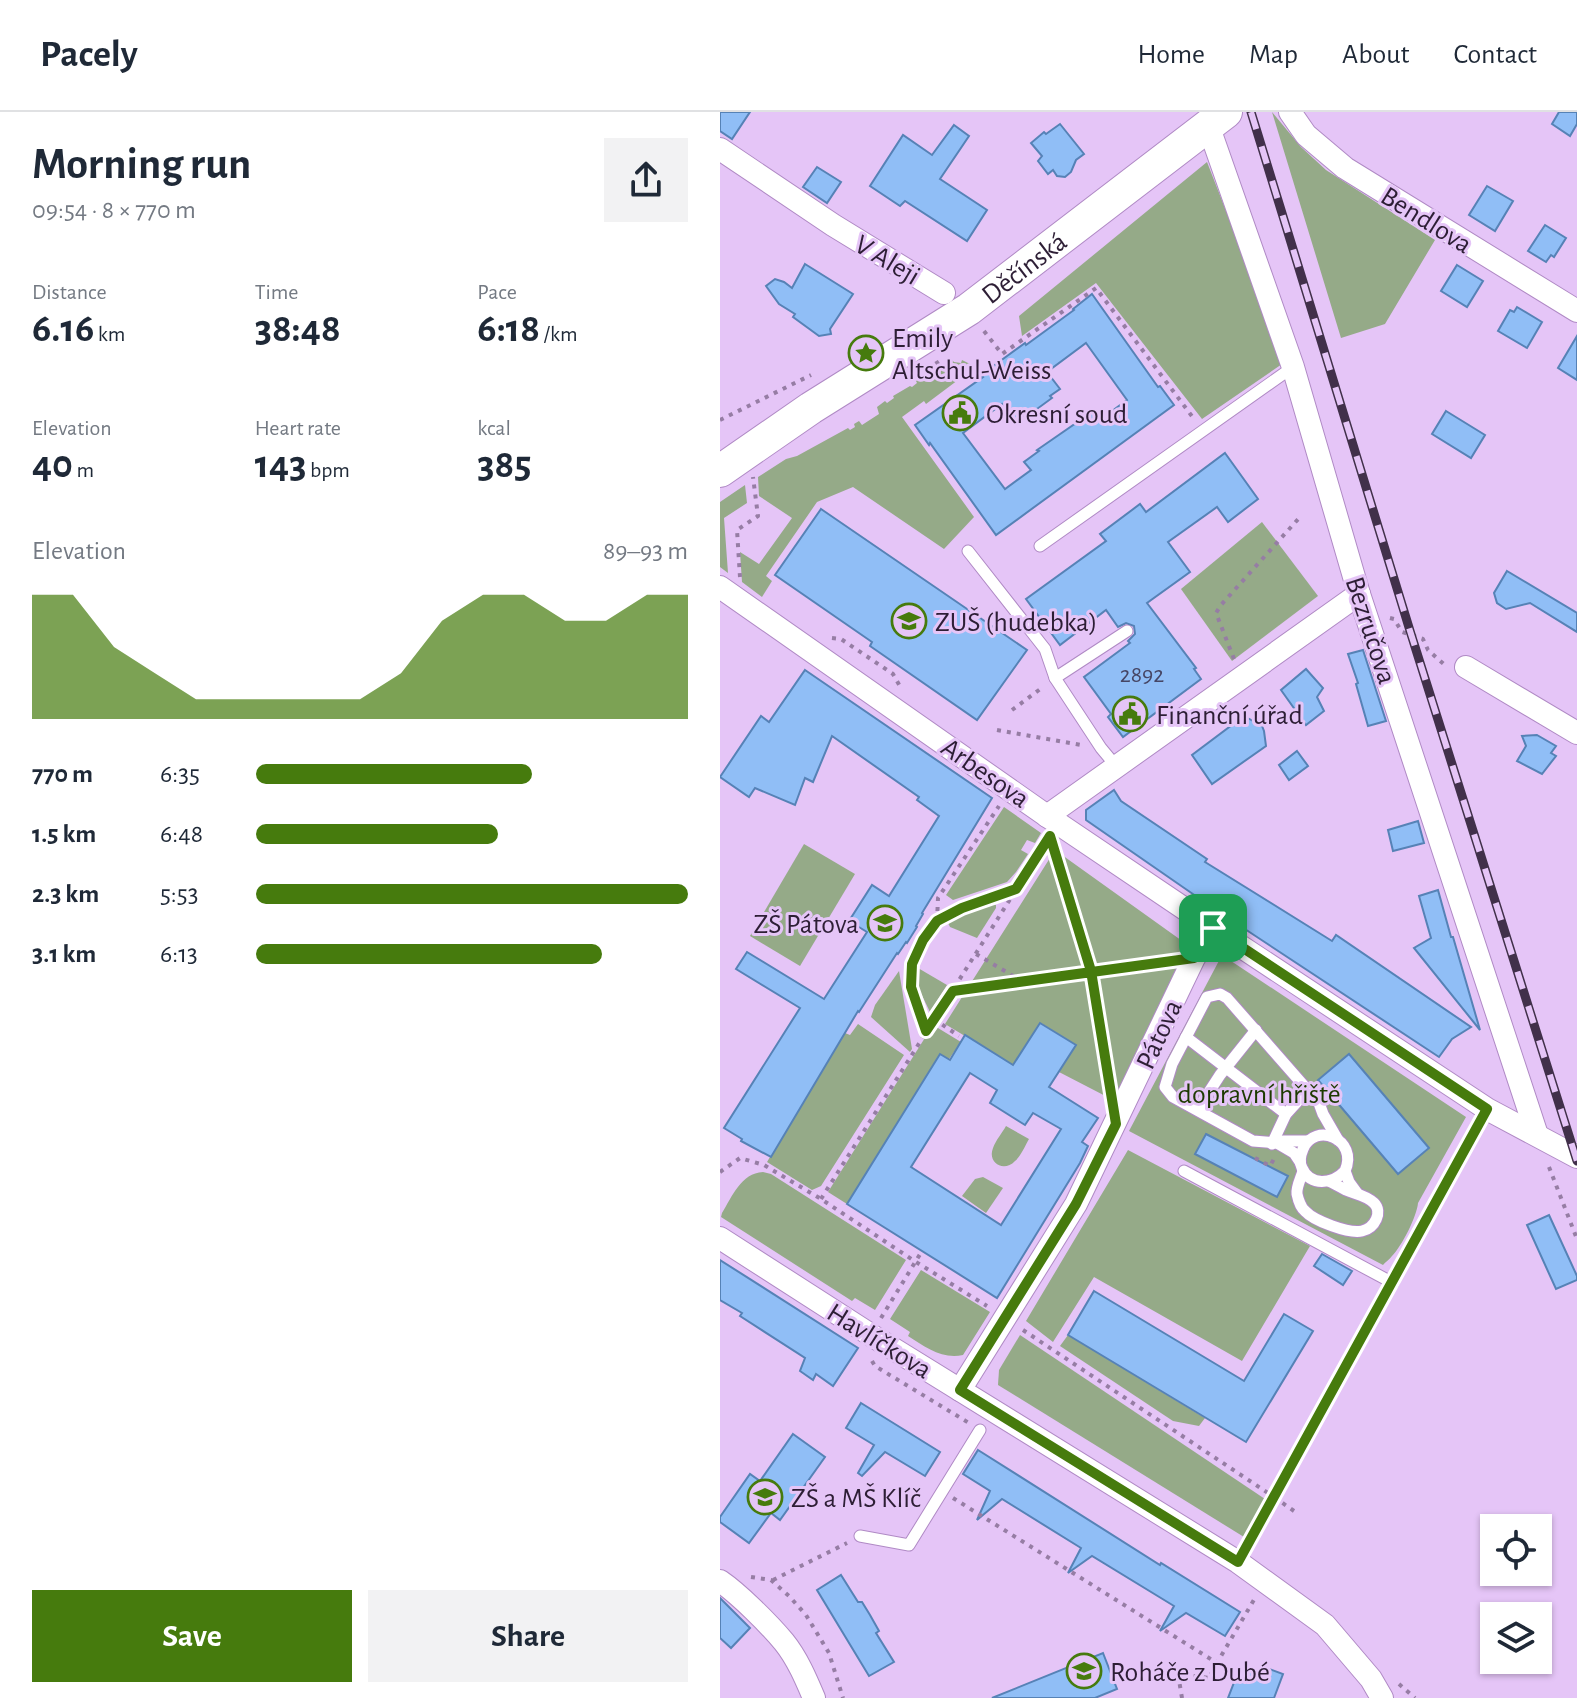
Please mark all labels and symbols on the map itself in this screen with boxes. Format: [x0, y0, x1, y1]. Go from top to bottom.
street label: Bendlova [1376, 182, 1476, 259]
street label: Děčínská [977, 228, 1073, 310]
street label: V Aleji [849, 231, 924, 291]
place label: Emily Altschul-Weiss [892, 325, 1051, 385]
place icon: Emily Altschul-Weiss [847, 334, 885, 372]
public building icon: Okresní soud [941, 394, 979, 432]
place label: Okresní soud [986, 401, 1128, 429]
street label: Bezručova [1340, 574, 1401, 688]
school or university icon: ZUŠ (hudebka) [890, 602, 928, 640]
place label: ZUŠ (hudebka) [935, 607, 1098, 637]
house number: 2892 [1120, 663, 1164, 687]
public building icon: Finanční úřad [1111, 695, 1149, 733]
place label: Finanční úřad [1156, 702, 1303, 730]
street label: Arbesova [936, 733, 1034, 814]
pin [1179, 894, 1247, 962]
school or university icon: ZŠ Pátova [866, 904, 904, 942]
place label: ZŠ Pátova [753, 909, 859, 939]
street label: Pátova [1132, 996, 1188, 1074]
park label: dopravní hřiště [1177, 1081, 1341, 1109]
street label: Havlíčkova [822, 1299, 936, 1385]
school or university icon: ZŠ a MŠ Klíč [746, 1478, 784, 1516]
place label: ZŠ a MŠ Klíč [791, 1483, 921, 1513]
school or university icon: Roháče z Dubé [1065, 1652, 1103, 1690]
place label: Roháče z Dubé [1110, 1659, 1270, 1687]

